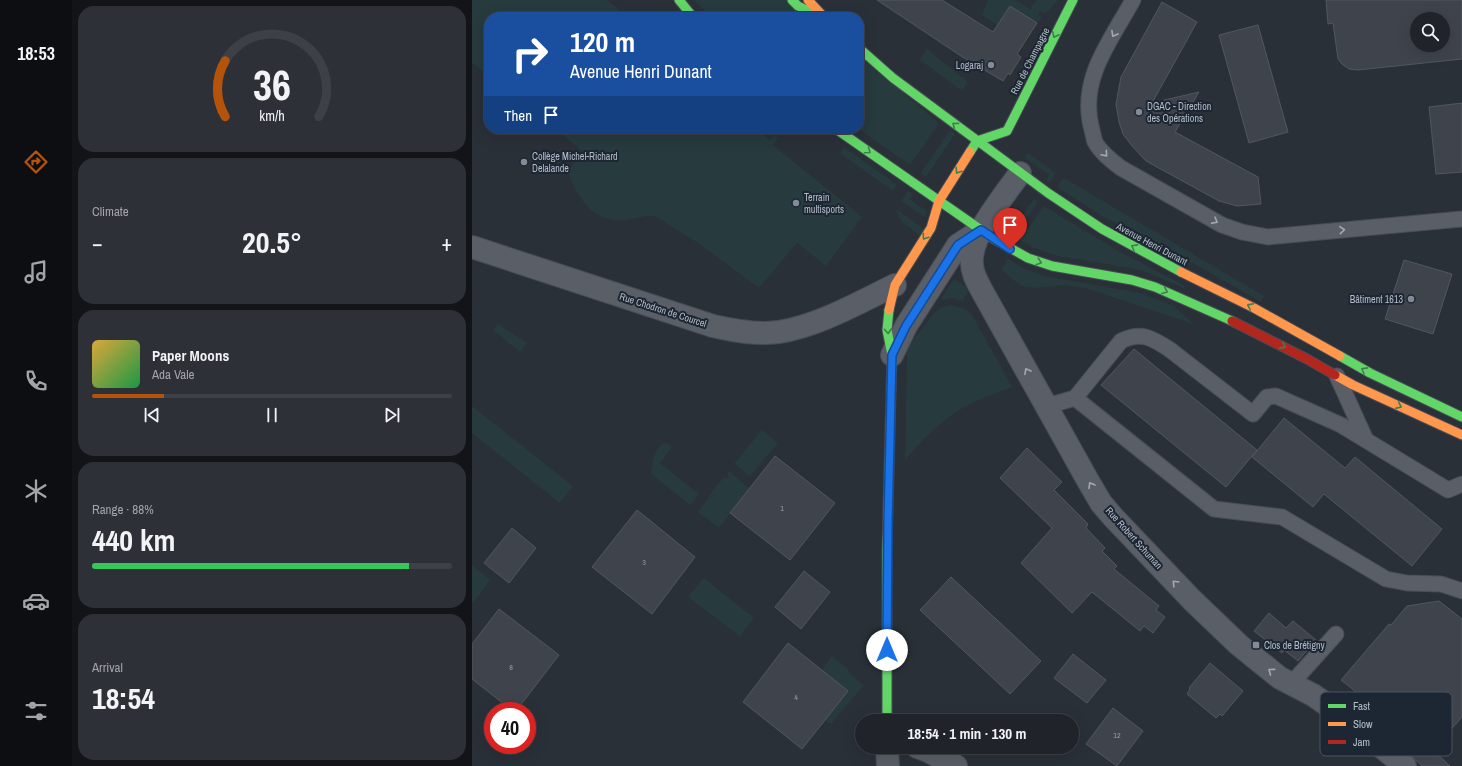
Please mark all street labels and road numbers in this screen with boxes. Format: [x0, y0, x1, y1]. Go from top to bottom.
street label: Rue de Champagne [1008, 25, 1053, 97]
street label: Avenue Henri Dunant [1113, 219, 1190, 269]
street label: Rue Chodron de Courcel [618, 290, 708, 330]
street label: Rue Robert Schuman [1103, 504, 1165, 572]

